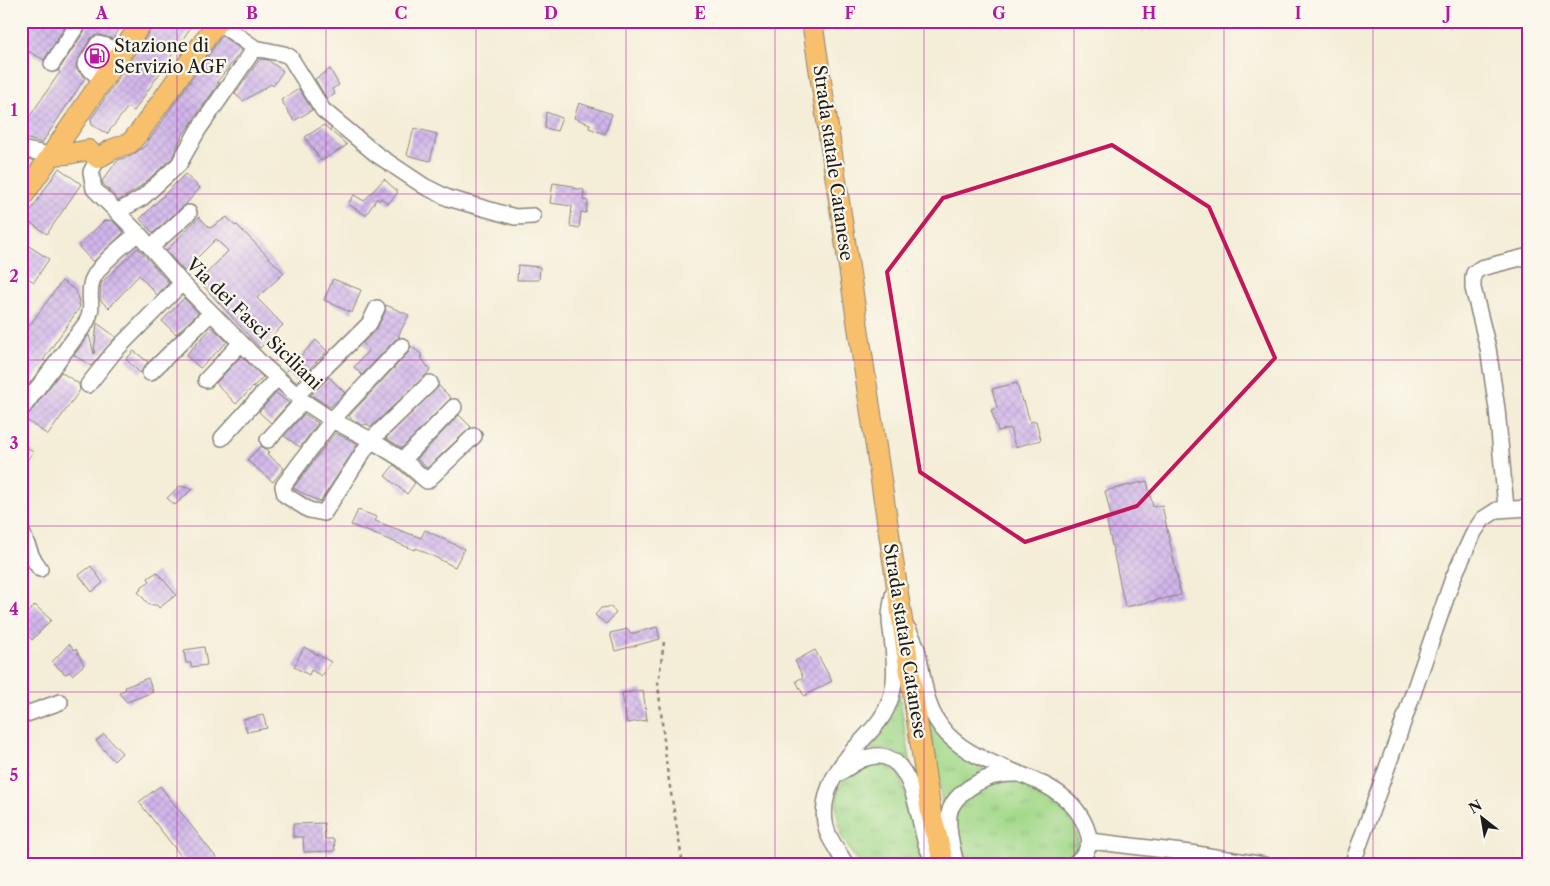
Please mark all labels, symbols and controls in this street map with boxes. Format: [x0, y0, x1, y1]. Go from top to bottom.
text: A [95, 3, 109, 23]
text: B [246, 3, 258, 23]
text: C [395, 3, 407, 23]
text: D [544, 3, 558, 23]
text: E [694, 3, 706, 23]
text: F [845, 3, 856, 23]
text: G [992, 3, 1006, 23]
text: H [1142, 3, 1156, 23]
text: I [1295, 3, 1302, 23]
text: J [1442, 3, 1451, 23]
place label: Stazione di Servizio AGF [114, 35, 227, 78]
fuel station icon: Stazione di Servizio AGF [84, 43, 110, 69]
street label: Strada statale Catanese [808, 64, 858, 262]
text: 1 [10, 100, 18, 120]
street label: Via dei Fasci Siciliani [181, 253, 327, 395]
text: 2 [9, 266, 19, 286]
text: 3 [9, 433, 19, 453]
street label: Strada statale Catanese [879, 542, 931, 740]
text: 4 [9, 599, 19, 619]
text: 5 [10, 765, 19, 785]
north arrow [1458, 794, 1508, 844]
text: N [1465, 796, 1485, 818]

